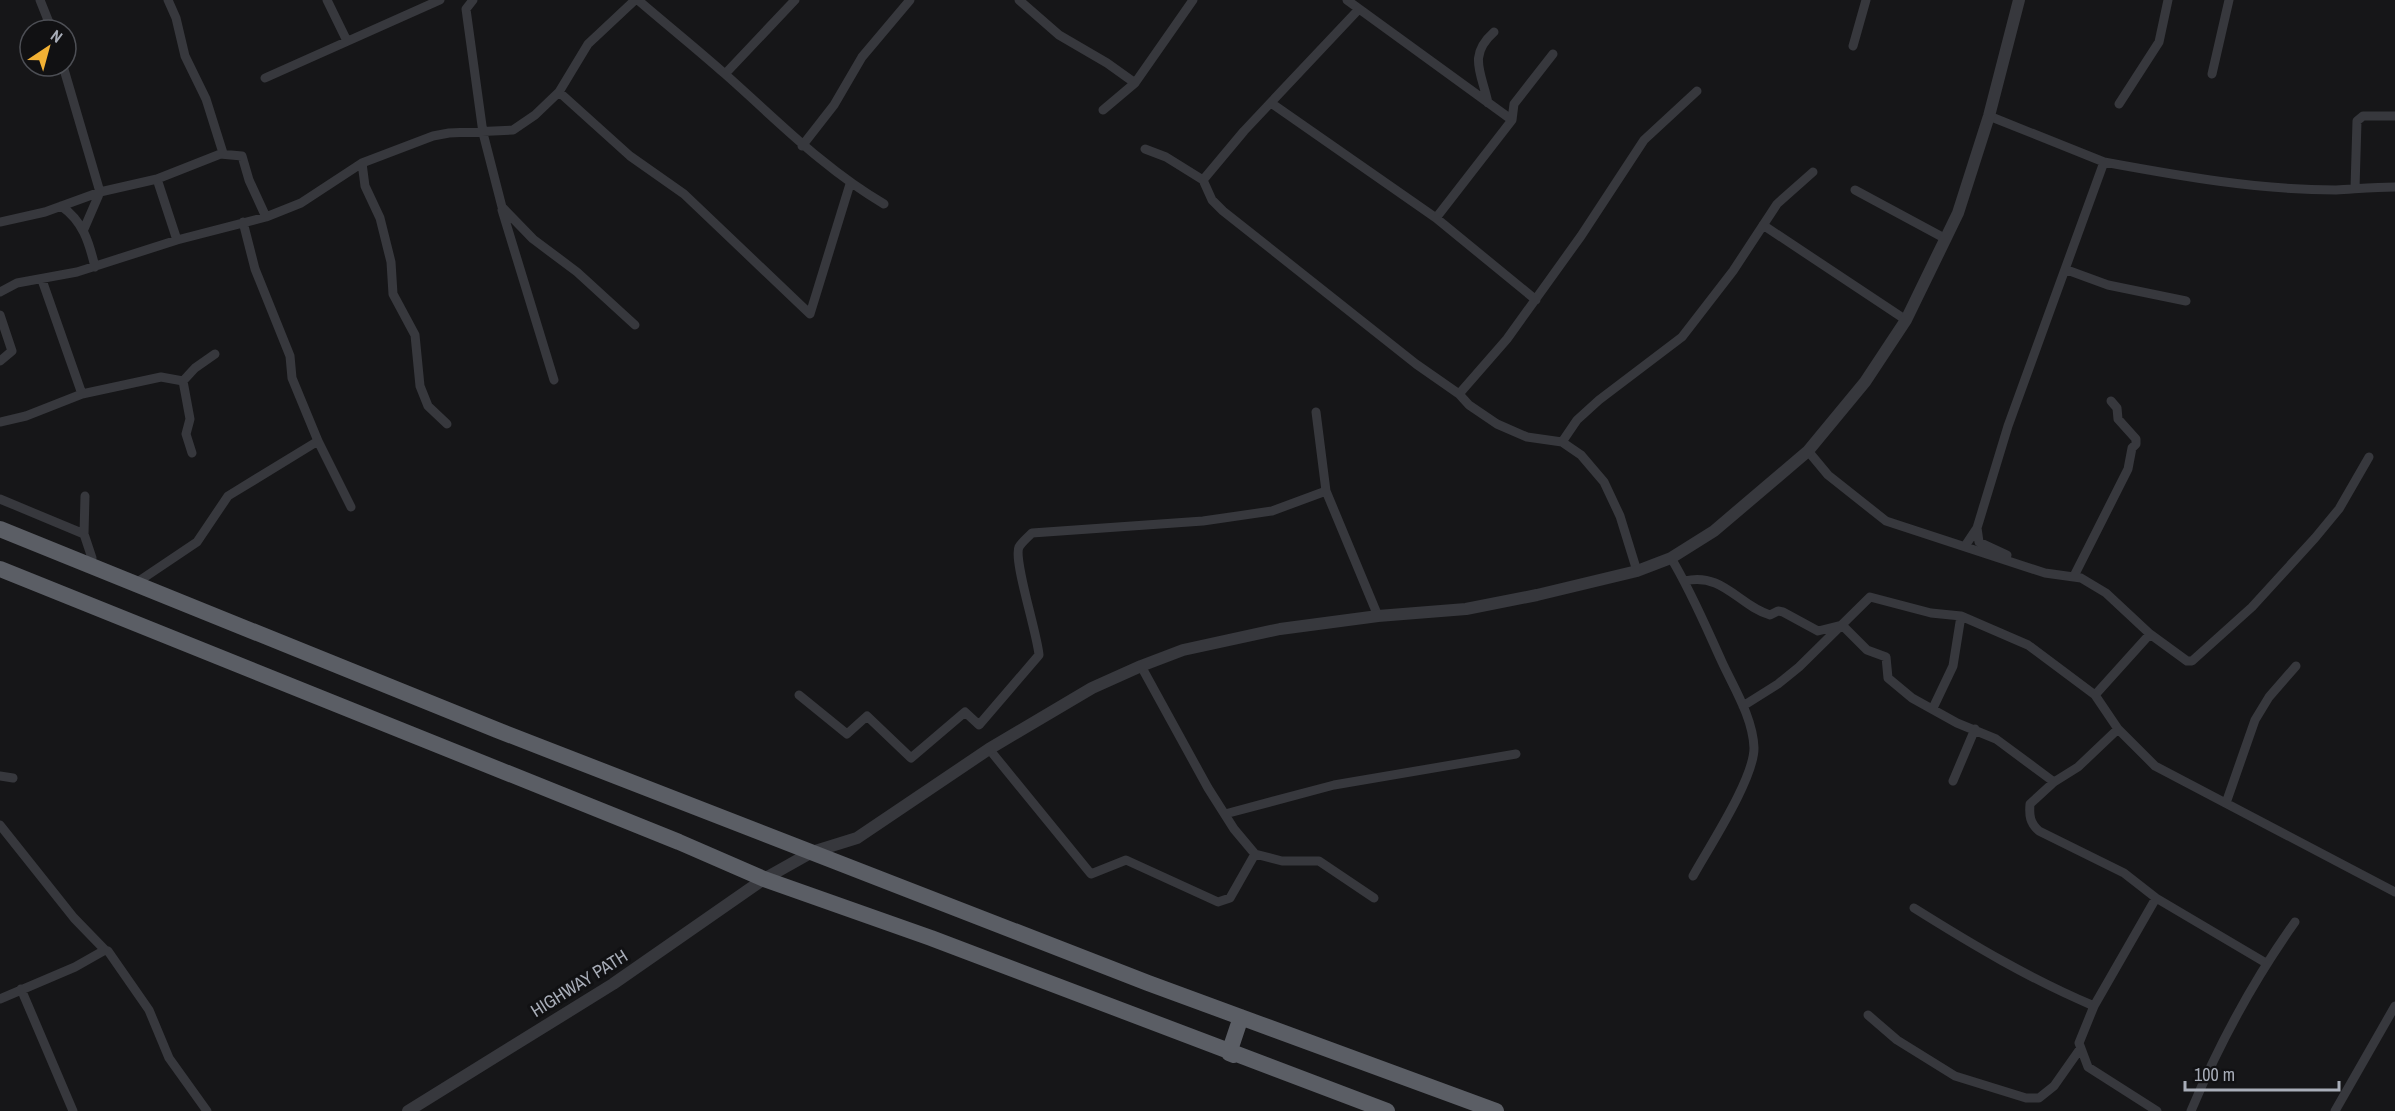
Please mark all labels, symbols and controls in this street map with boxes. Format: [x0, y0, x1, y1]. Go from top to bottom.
north arrow [18, 18, 78, 78]
text: N [47, 24, 67, 48]
street label: HIGHWAY PATH [526, 943, 632, 1023]
scale bar [2185, 1054, 2340, 1092]
text: 100 m [2194, 1062, 2235, 1087]

